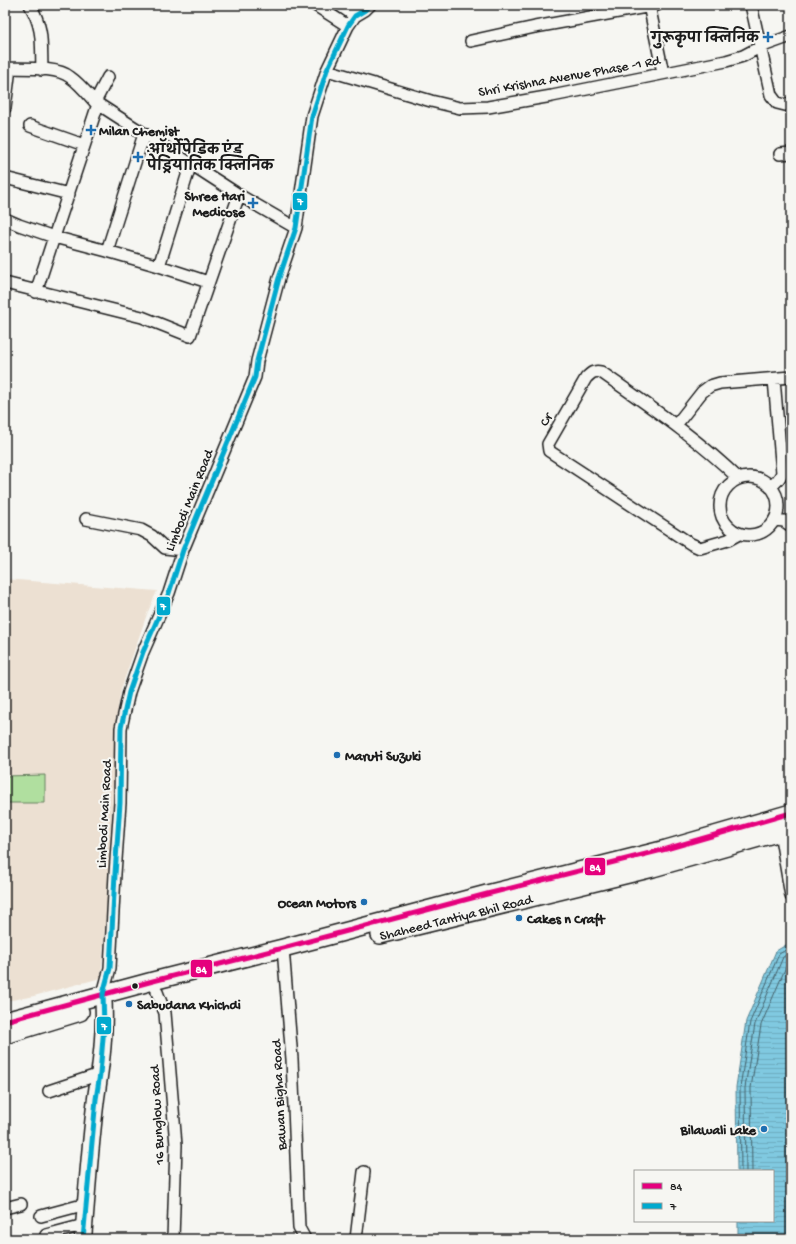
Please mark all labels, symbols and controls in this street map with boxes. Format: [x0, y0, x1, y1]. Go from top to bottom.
place label: गुरूकृपा क्लिनिक [649, 26, 760, 49]
marker: गुरूकृपा क्लिनिक [762, 31, 774, 43]
street label: Shri Krishna Avenue Phase -1 Rd [477, 53, 664, 102]
place label: Milan Chemist [99, 124, 180, 141]
marker: Milan Chemist [86, 125, 96, 135]
place label: ऑर्थोपेडिक एंड पेड्रियातिक क्लिनिक [145, 137, 275, 176]
marker: ऑर्थोपेडिक एंड पेड्रियातिक क्लिनिक [132, 151, 144, 163]
place label: Shree Hari Medicose [185, 189, 246, 222]
line badge: 7 [292, 192, 308, 211]
text: 7 [296, 197, 304, 209]
marker: Shree Hari Medicose [248, 198, 258, 208]
street label: Cr [537, 410, 558, 430]
street label: Limbodi Main Road [162, 446, 219, 554]
line badge: 7 [156, 596, 171, 616]
text: 7 [159, 602, 167, 614]
place label: Maruti Suzuki [345, 749, 421, 766]
marker: Maruti Suzuki [332, 750, 342, 760]
street label: Limbodi Main Road [94, 758, 117, 869]
line badge: 84 [584, 857, 606, 876]
text: 84 [589, 863, 601, 875]
street label: Shaheed Tantiya Bhil Road [378, 891, 536, 946]
place label: Ocean Motors [278, 896, 357, 913]
marker: Ocean Motors [359, 897, 369, 907]
place label: Cakes n Craft [526, 912, 606, 929]
marker: Cakes n Craft [514, 913, 524, 923]
line badge: 84 [190, 959, 213, 978]
text: 84 [195, 965, 207, 977]
unlabelled marker [130, 981, 140, 991]
place label: Sabudana Khichdi [137, 998, 241, 1015]
marker: Sabudana Khichdi [124, 999, 134, 1009]
line badge: 7 [96, 1016, 112, 1035]
text: 7 [100, 1022, 108, 1034]
street label: Bawan Bigha Road [269, 1037, 292, 1152]
street label: 16 Bunglow Road [147, 1063, 170, 1166]
place label: Bilawali Lake [680, 1123, 757, 1140]
marker: Bilawali Lake [759, 1124, 769, 1134]
legend [634, 1170, 774, 1222]
text: 84 [670, 1181, 683, 1195]
text: 7 [669, 1201, 677, 1215]

